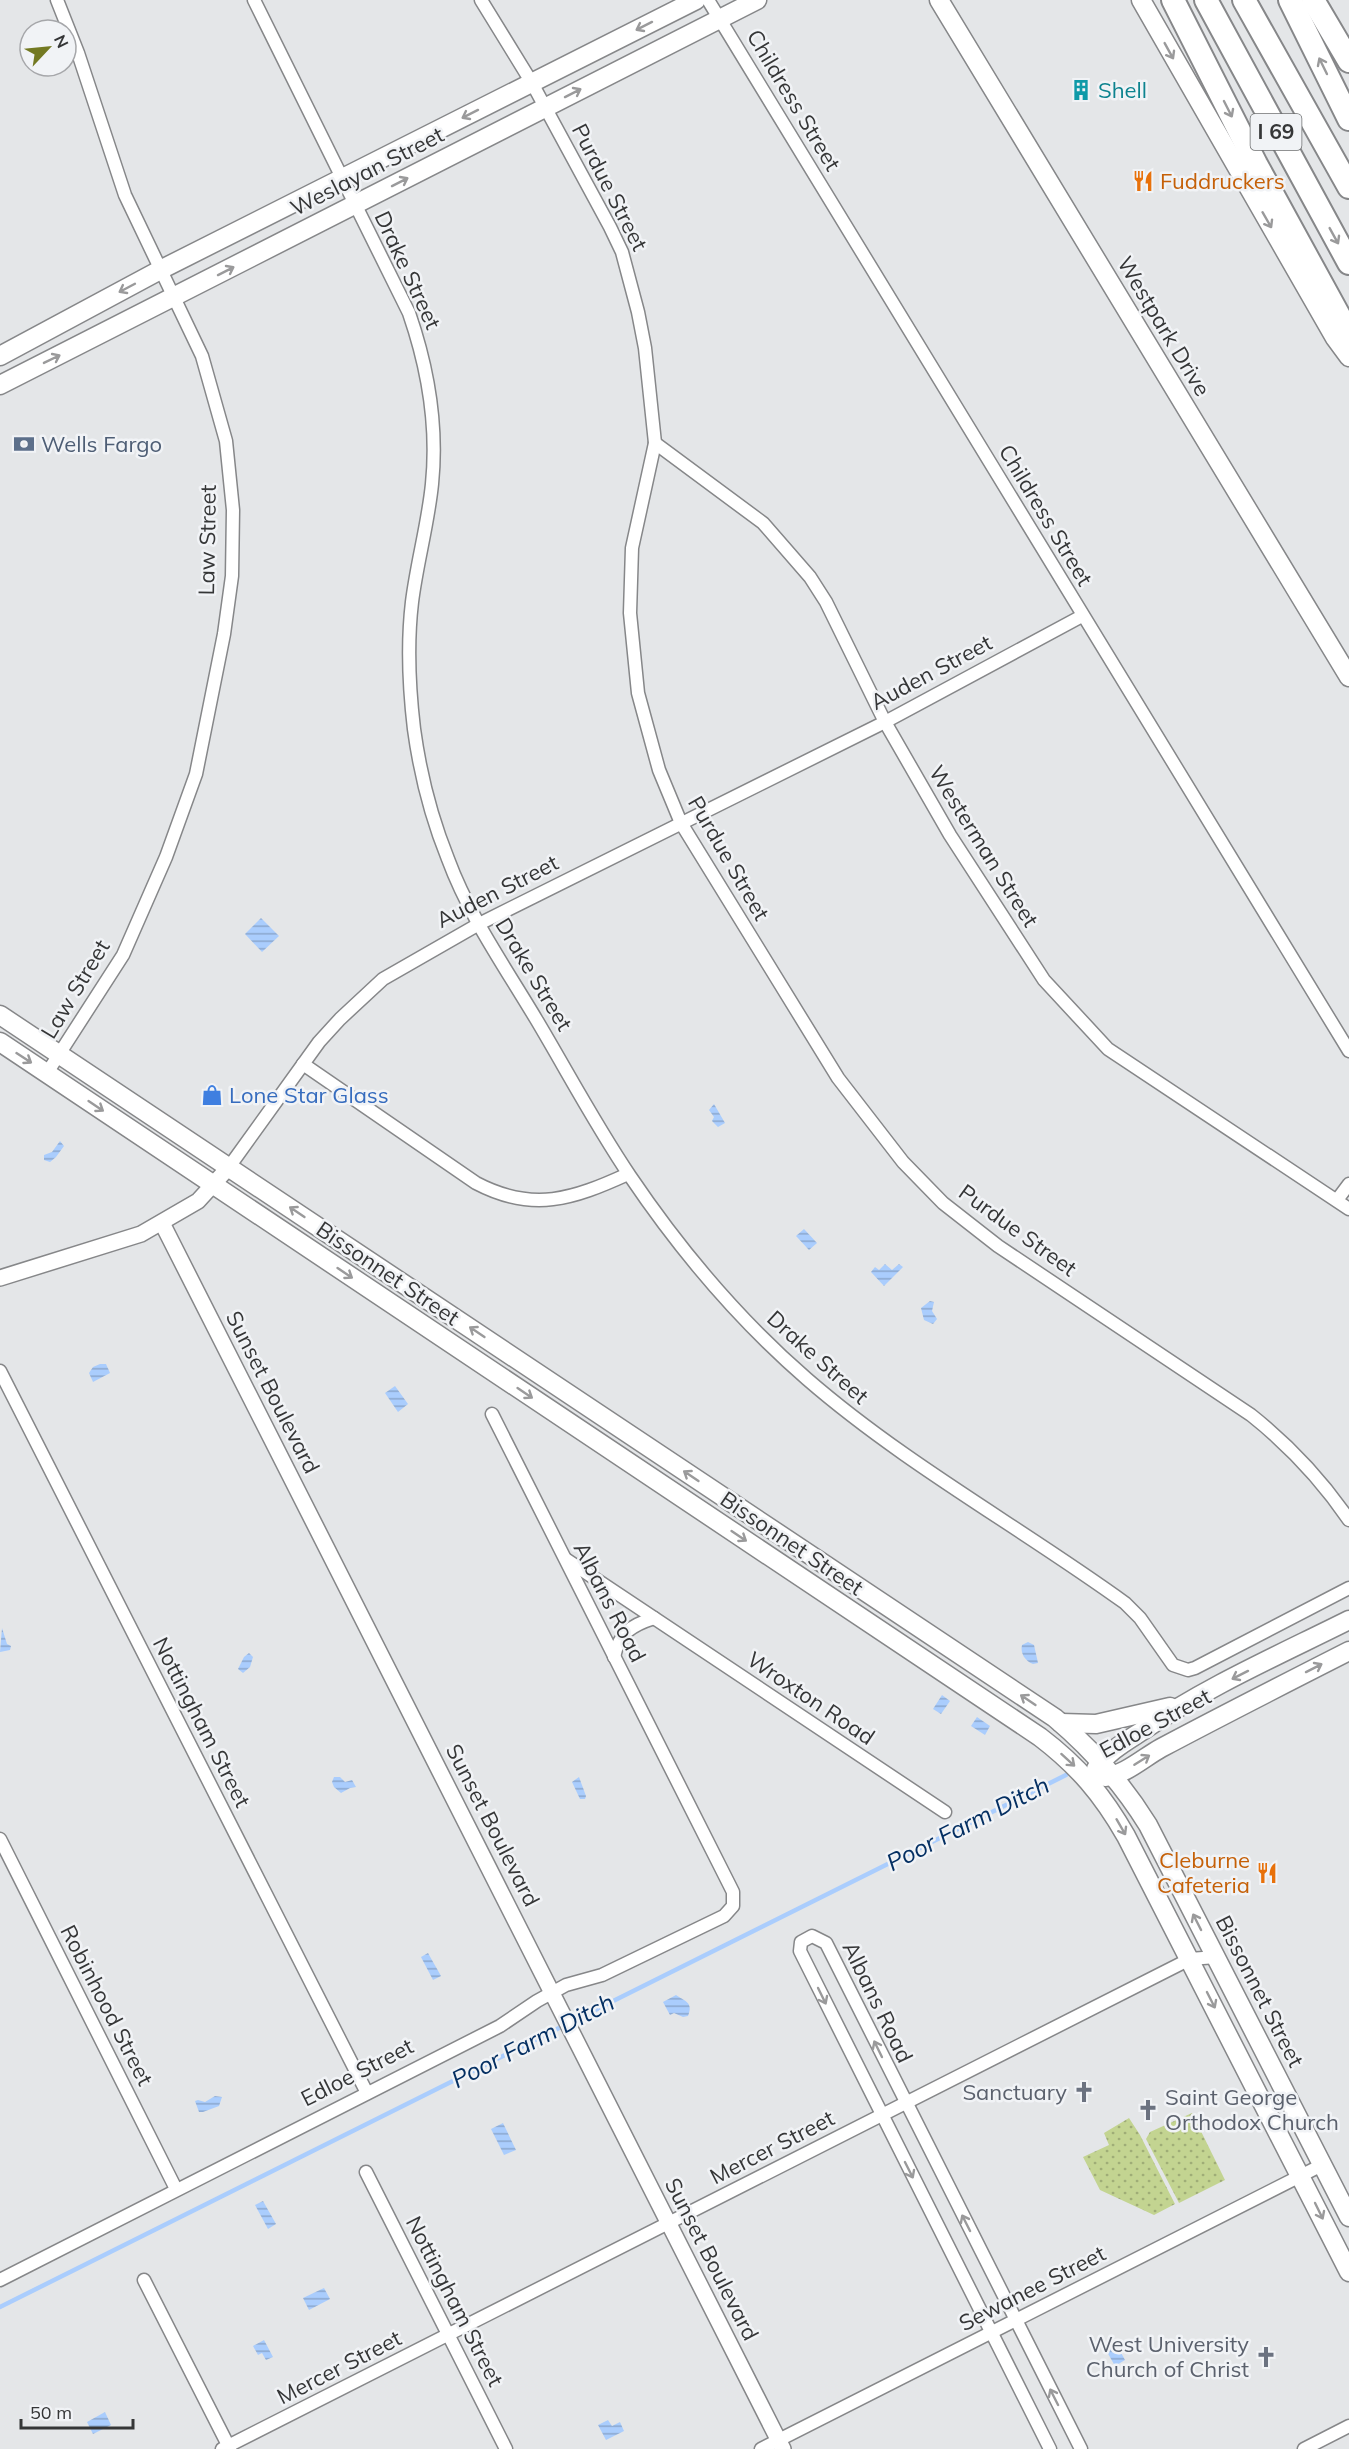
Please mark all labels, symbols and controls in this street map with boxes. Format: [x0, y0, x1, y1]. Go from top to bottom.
north arrow [18, 18, 78, 78]
one-way arrow [636, 21, 654, 33]
street label: Childress Street [741, 24, 847, 176]
text: N [50, 32, 73, 51]
one-way arrow [1164, 42, 1175, 60]
one-way arrow [1317, 58, 1328, 76]
place label: Shell [1098, 76, 1147, 104]
building icon: Shell [1069, 78, 1093, 102]
one-way arrow [564, 87, 582, 98]
one-way arrow [1222, 99, 1234, 117]
one-way arrow [462, 109, 480, 121]
road number: I 69 [1250, 114, 1302, 150]
street label: Purdue Street [566, 119, 654, 256]
street label: Weslayan Street [286, 120, 449, 222]
place label: Fuddruckers [1160, 167, 1285, 195]
restaurant icon: Fuddruckers [1131, 169, 1155, 193]
one-way arrow [390, 176, 408, 187]
street label: Drake Street [368, 206, 448, 334]
one-way arrow [1261, 211, 1273, 228]
one-way arrow [1328, 227, 1340, 244]
street label: Westpark Drive [1111, 251, 1217, 401]
one-way arrow [217, 265, 235, 276]
one-way arrow [119, 283, 137, 294]
one-way arrow [43, 353, 61, 365]
place label: Wells Fargo [41, 430, 162, 458]
bank icon: Wells Fargo [12, 432, 36, 456]
street label: Childress Street [993, 439, 1099, 591]
street label: Law Street [192, 484, 222, 596]
street label: Auden Street [865, 628, 997, 716]
street label: Westerman Street [923, 760, 1045, 932]
street label: Purdue Street [682, 791, 776, 926]
street label: Auden Street [431, 848, 563, 934]
street label: Drake Street [489, 912, 579, 1036]
street label: Law Street [34, 934, 116, 1044]
one-way arrow [15, 1052, 32, 1064]
place label: Lone Star Glass [229, 1081, 389, 1109]
shop icon: Lone Star Glass [200, 1083, 224, 1107]
one-way arrow [87, 1100, 104, 1112]
street label: Purdue Street [953, 1178, 1083, 1282]
one-way arrow [290, 1206, 306, 1218]
street label: Bissonnet Street [311, 1215, 465, 1331]
one-way arrow [336, 1267, 353, 1279]
street label: Drake Street [761, 1304, 875, 1410]
street label: Sunset Boulevard [220, 1306, 326, 1478]
one-way arrow [469, 1326, 486, 1338]
one-way arrow [516, 1387, 533, 1399]
one-way arrow [683, 1469, 700, 1482]
street label: Bissonnet Street [715, 1485, 869, 1601]
one-way arrow [731, 1530, 748, 1543]
street label: Albans Road [568, 1537, 652, 1667]
street label: Nottingham Street [147, 1632, 257, 1812]
street label: Wroxton Road [742, 1645, 880, 1751]
one-way arrow [1305, 1662, 1323, 1674]
one-way arrow [1232, 1669, 1250, 1681]
street label: Edloe Street [1094, 1682, 1216, 1764]
one-way arrow [1020, 1694, 1037, 1706]
street label: Sunset Boulevard [440, 1739, 546, 1911]
one-way arrow [1060, 1752, 1075, 1766]
one-way arrow [1133, 1753, 1150, 1765]
water label: Poor Farm Ditch [881, 1769, 1054, 1877]
one-way arrow [1115, 1818, 1127, 1835]
place label: Cleburne Cafeteria [1157, 1846, 1250, 1899]
restaurant icon: Cleburne Cafeteria [1255, 1861, 1279, 1885]
street label: Bissonnet Street [1210, 1910, 1310, 2072]
one-way arrow [1191, 1913, 1203, 1931]
street label: Robinhood Street [54, 1920, 160, 2090]
street label: Albans Road [837, 1937, 919, 2067]
water label: Poor Farm Ditch [446, 1986, 619, 2094]
one-way arrow [817, 1986, 828, 2004]
one-way arrow [1206, 1991, 1217, 2009]
street label: Edloe Street [296, 2032, 418, 2112]
one-way arrow [872, 2040, 884, 2058]
place label: Sanctuary [962, 2078, 1067, 2106]
church icon: Sanctuary [1072, 2080, 1096, 2104]
place label: Saint George Orthodox Church [1165, 2083, 1339, 2136]
church icon: Saint George Orthodox Church [1136, 2098, 1160, 2122]
street label: Mercer Street [705, 2104, 839, 2190]
one-way arrow [903, 2161, 915, 2178]
street label: Sunset Boulevard [659, 2173, 765, 2345]
one-way arrow [1313, 2202, 1325, 2220]
street label: Nottingham Street [400, 2211, 510, 2391]
one-way arrow [960, 2215, 971, 2233]
street label: Sewanee Street [954, 2239, 1110, 2337]
street label: Mercer Street [272, 2324, 406, 2410]
place label: West University Church of Christ [1086, 2330, 1249, 2383]
church icon: West University Church of Christ [1254, 2345, 1278, 2369]
one-way arrow [1048, 2389, 1060, 2406]
scale bar [21, 2392, 134, 2430]
text: 50 m [30, 2401, 72, 2424]

